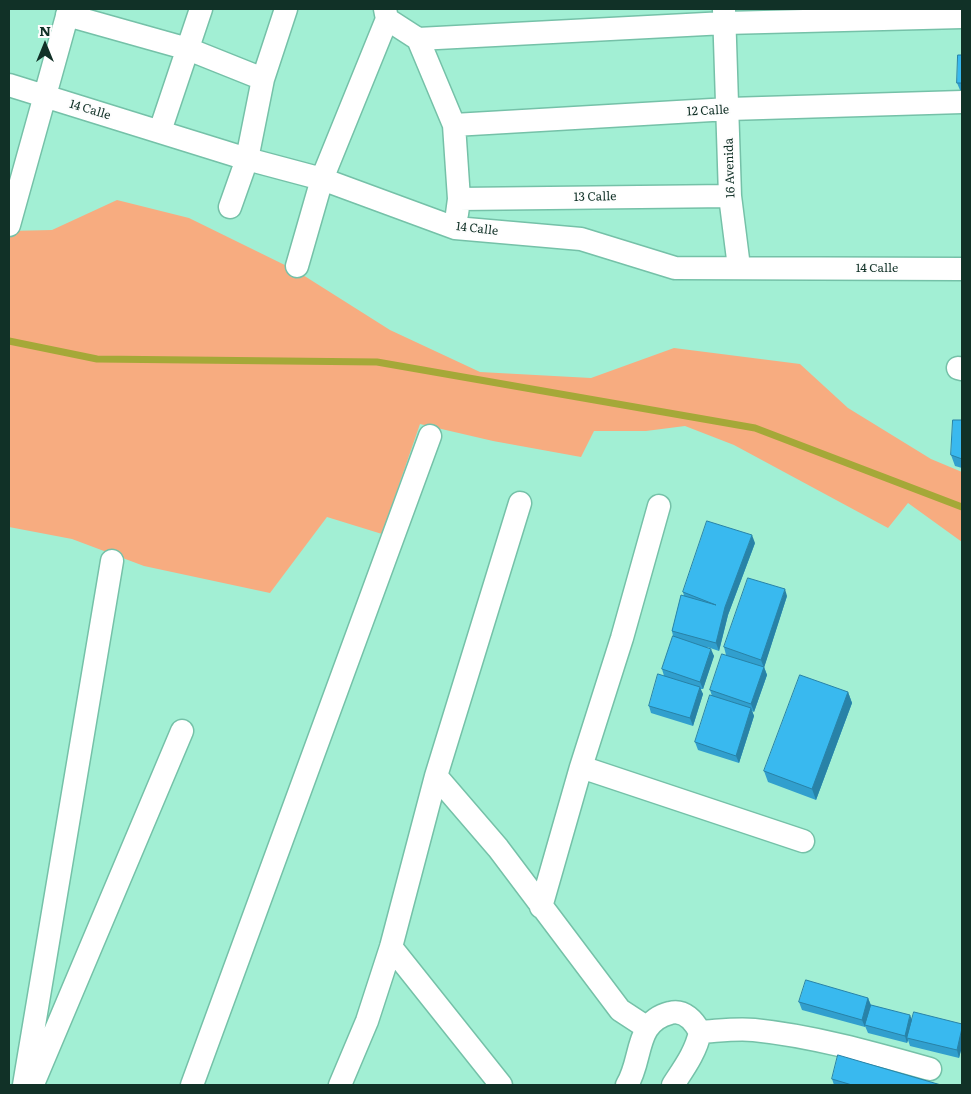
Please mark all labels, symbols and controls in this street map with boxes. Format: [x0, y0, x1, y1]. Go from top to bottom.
north arrow [20, 20, 70, 70]
text: N [39, 20, 51, 40]
street label: 14 Calle [68, 97, 112, 123]
street label: 12 Calle [687, 103, 729, 119]
street label: 16 Avenida [722, 138, 738, 198]
street label: 13 Calle [574, 189, 616, 205]
street label: 14 Calle [455, 219, 499, 239]
street label: 14 Calle [856, 261, 898, 275]

